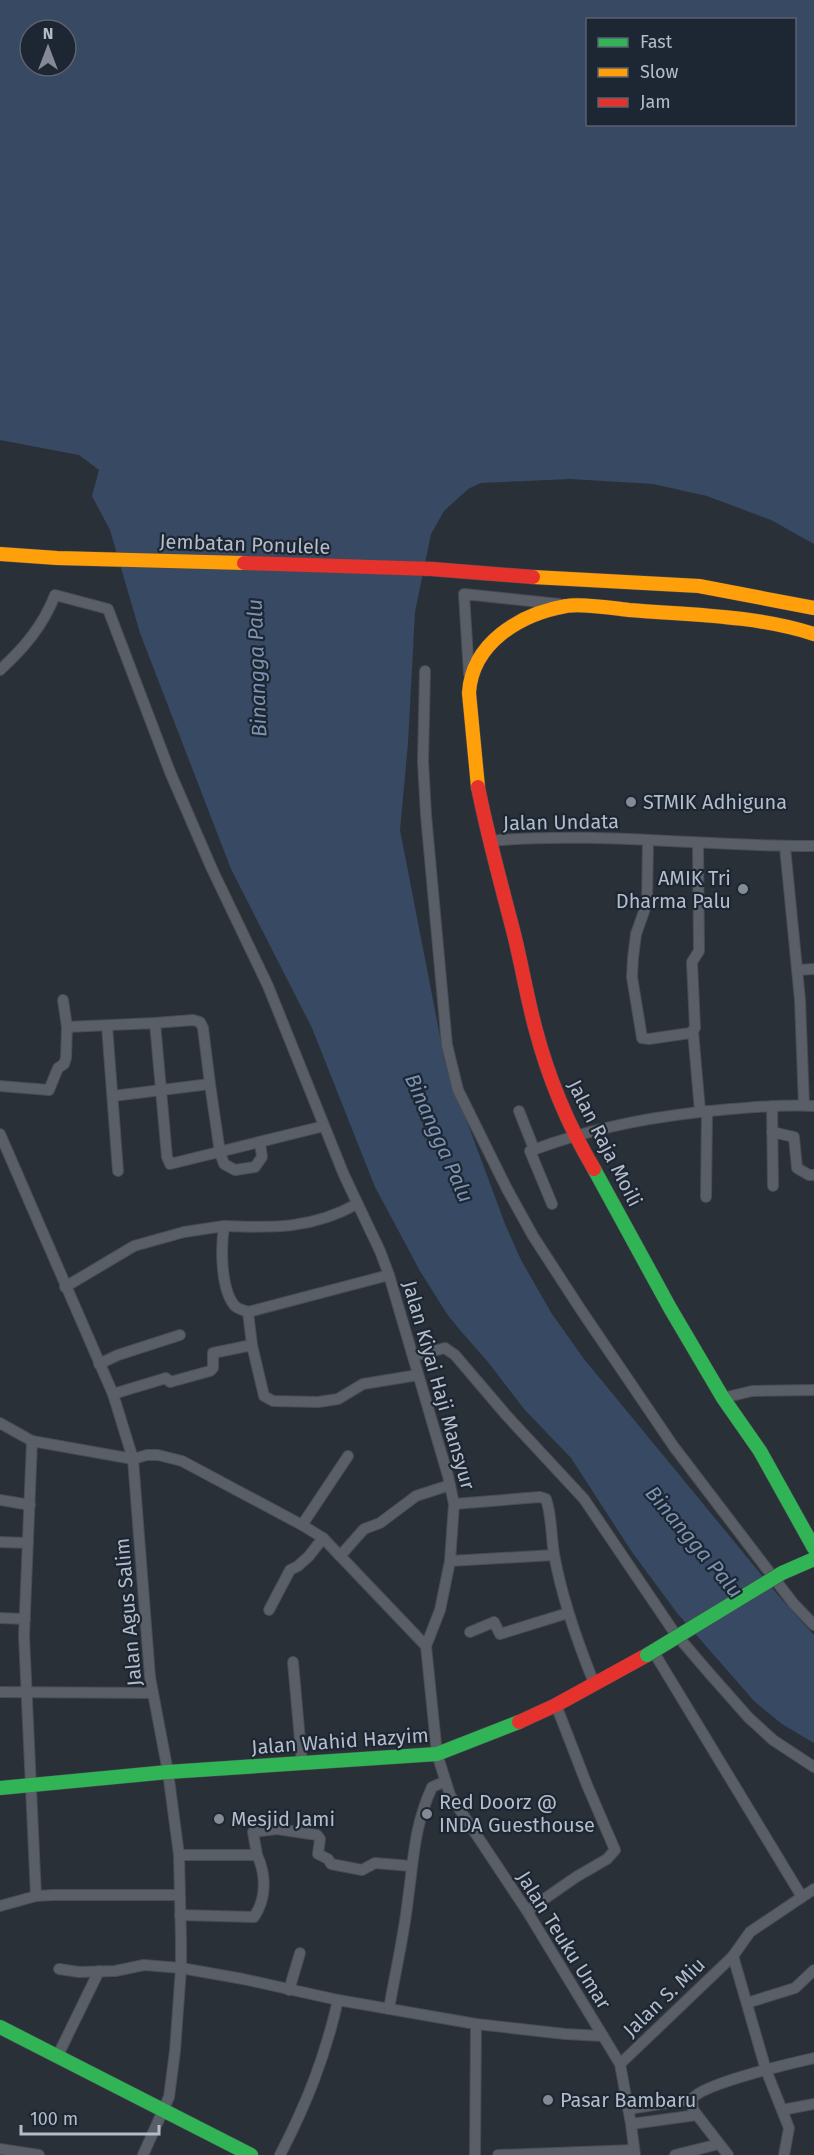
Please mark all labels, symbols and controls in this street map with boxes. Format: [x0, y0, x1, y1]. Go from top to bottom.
north arrow [18, 18, 78, 78]
legend [586, 18, 796, 126]
text: N [43, 24, 53, 43]
text: Fast [640, 31, 673, 53]
text: Slow [640, 61, 679, 83]
text: Jam [640, 91, 671, 113]
street label: Jembatan Ponulele [159, 529, 331, 559]
water label: Binangga Palu [242, 599, 272, 737]
place label: STMIK Adhiguna [643, 790, 787, 814]
marker: STMIK Adhiguna [624, 795, 638, 809]
street label: Jalan Undata [503, 809, 619, 835]
place label: AMIK Tri Dharma Palu [616, 866, 731, 913]
marker: AMIK Tri Dharma Palu [736, 882, 750, 896]
water label: Binangga Palu [399, 1070, 479, 1206]
street label: Jalan Raja Moili [563, 1076, 647, 1210]
street label: Jalan Kiyai Haji Mansyur [398, 1278, 480, 1493]
water label: Binangga Palu [640, 1481, 748, 1603]
street label: Jalan Agus Salim [110, 1537, 146, 1687]
street label: Jalan Wahid Hazyim [251, 1723, 429, 1759]
place label: Red Doorz @ INDA Guesthouse [439, 1790, 595, 1837]
place label: Mesjid Jami [231, 1807, 335, 1831]
marker: Red Doorz @ INDA Guesthouse [420, 1807, 434, 1821]
marker: Mesjid Jami [212, 1812, 226, 1826]
street label: Jalan Teuku Umar [512, 1867, 616, 2014]
street label: Jalan S. Miu [618, 1952, 710, 2042]
place label: Pasar Bambaru [560, 2088, 696, 2112]
marker: Pasar Bambaru [541, 2093, 555, 2107]
scale bar [21, 2098, 159, 2136]
text: 100 m [30, 2108, 78, 2130]

